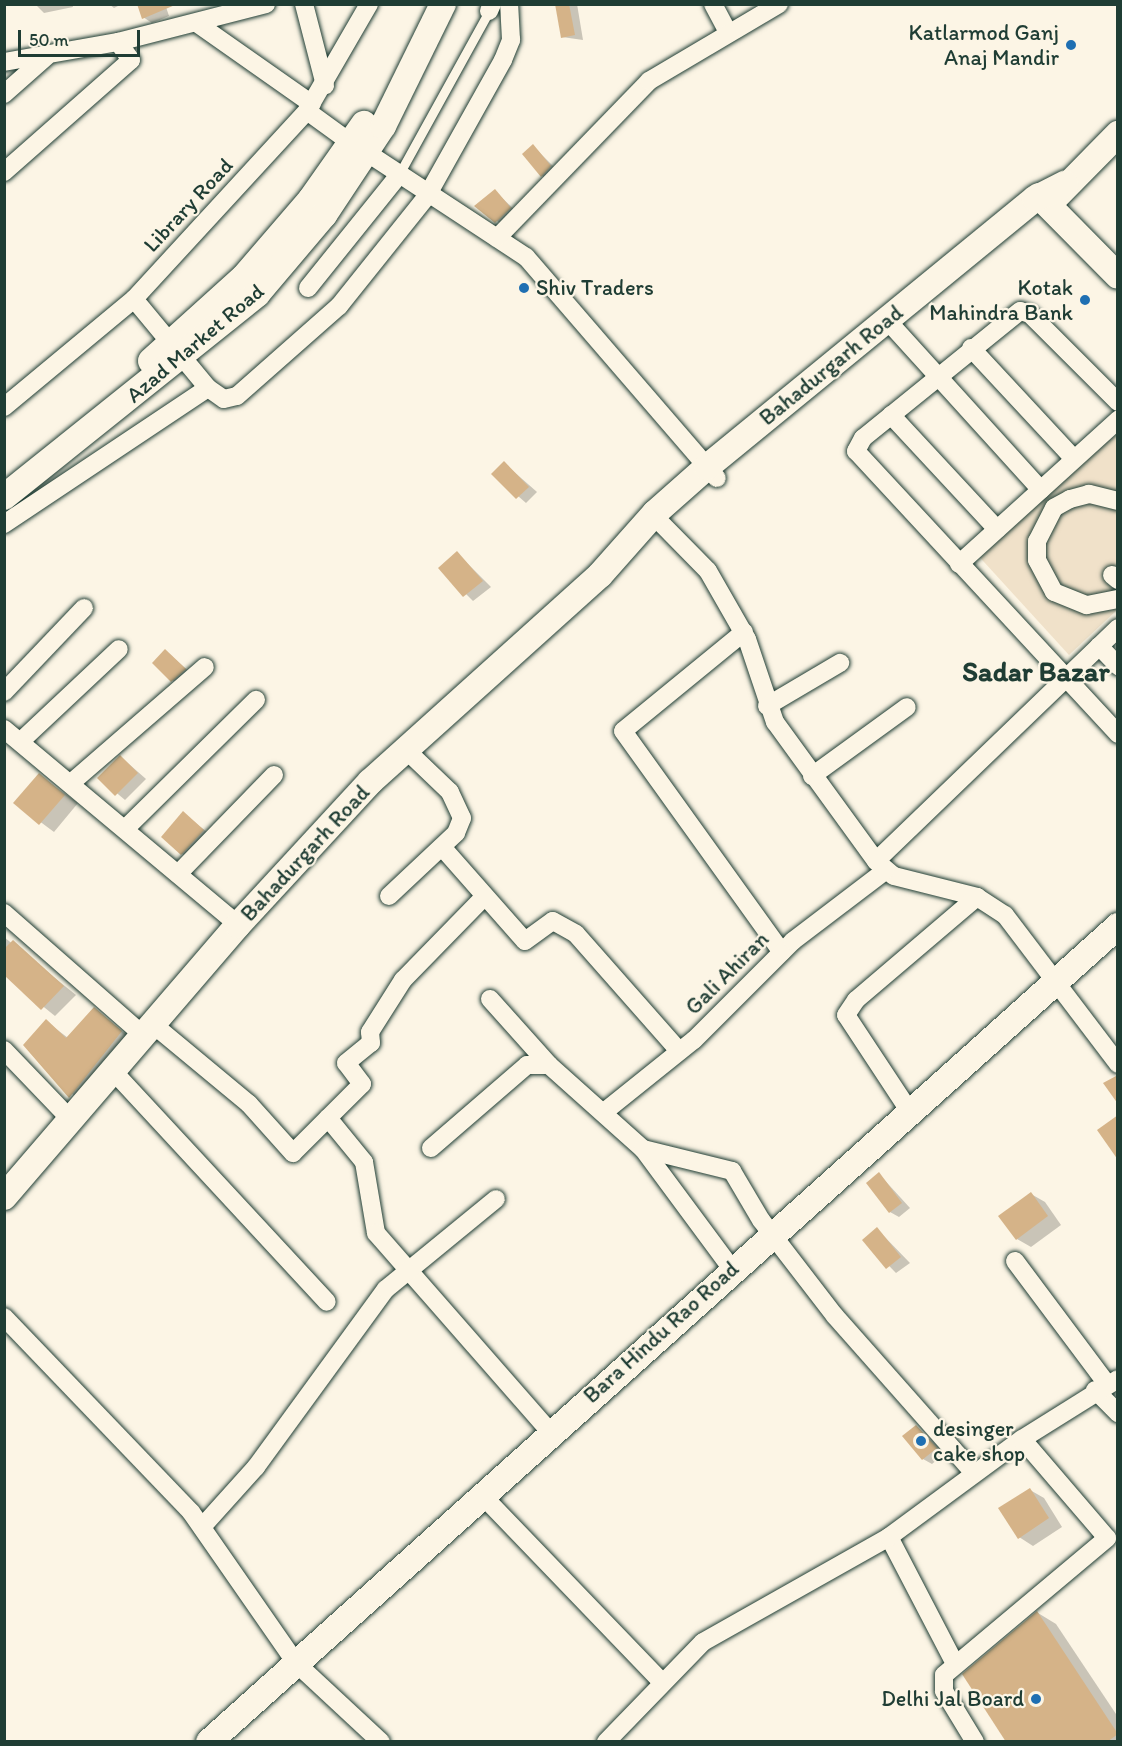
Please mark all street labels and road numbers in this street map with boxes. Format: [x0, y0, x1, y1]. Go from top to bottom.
street label: Library Road [138, 153, 238, 257]
street label: Azad Market Road [121, 278, 269, 408]
street label: Bahadurgarh Road [754, 299, 908, 431]
street label: Bahadurgarh Road [235, 780, 375, 926]
street label: Gali Ahiran [680, 926, 774, 1020]
street label: Bara Hindu Rao Road [578, 1255, 744, 1409]

